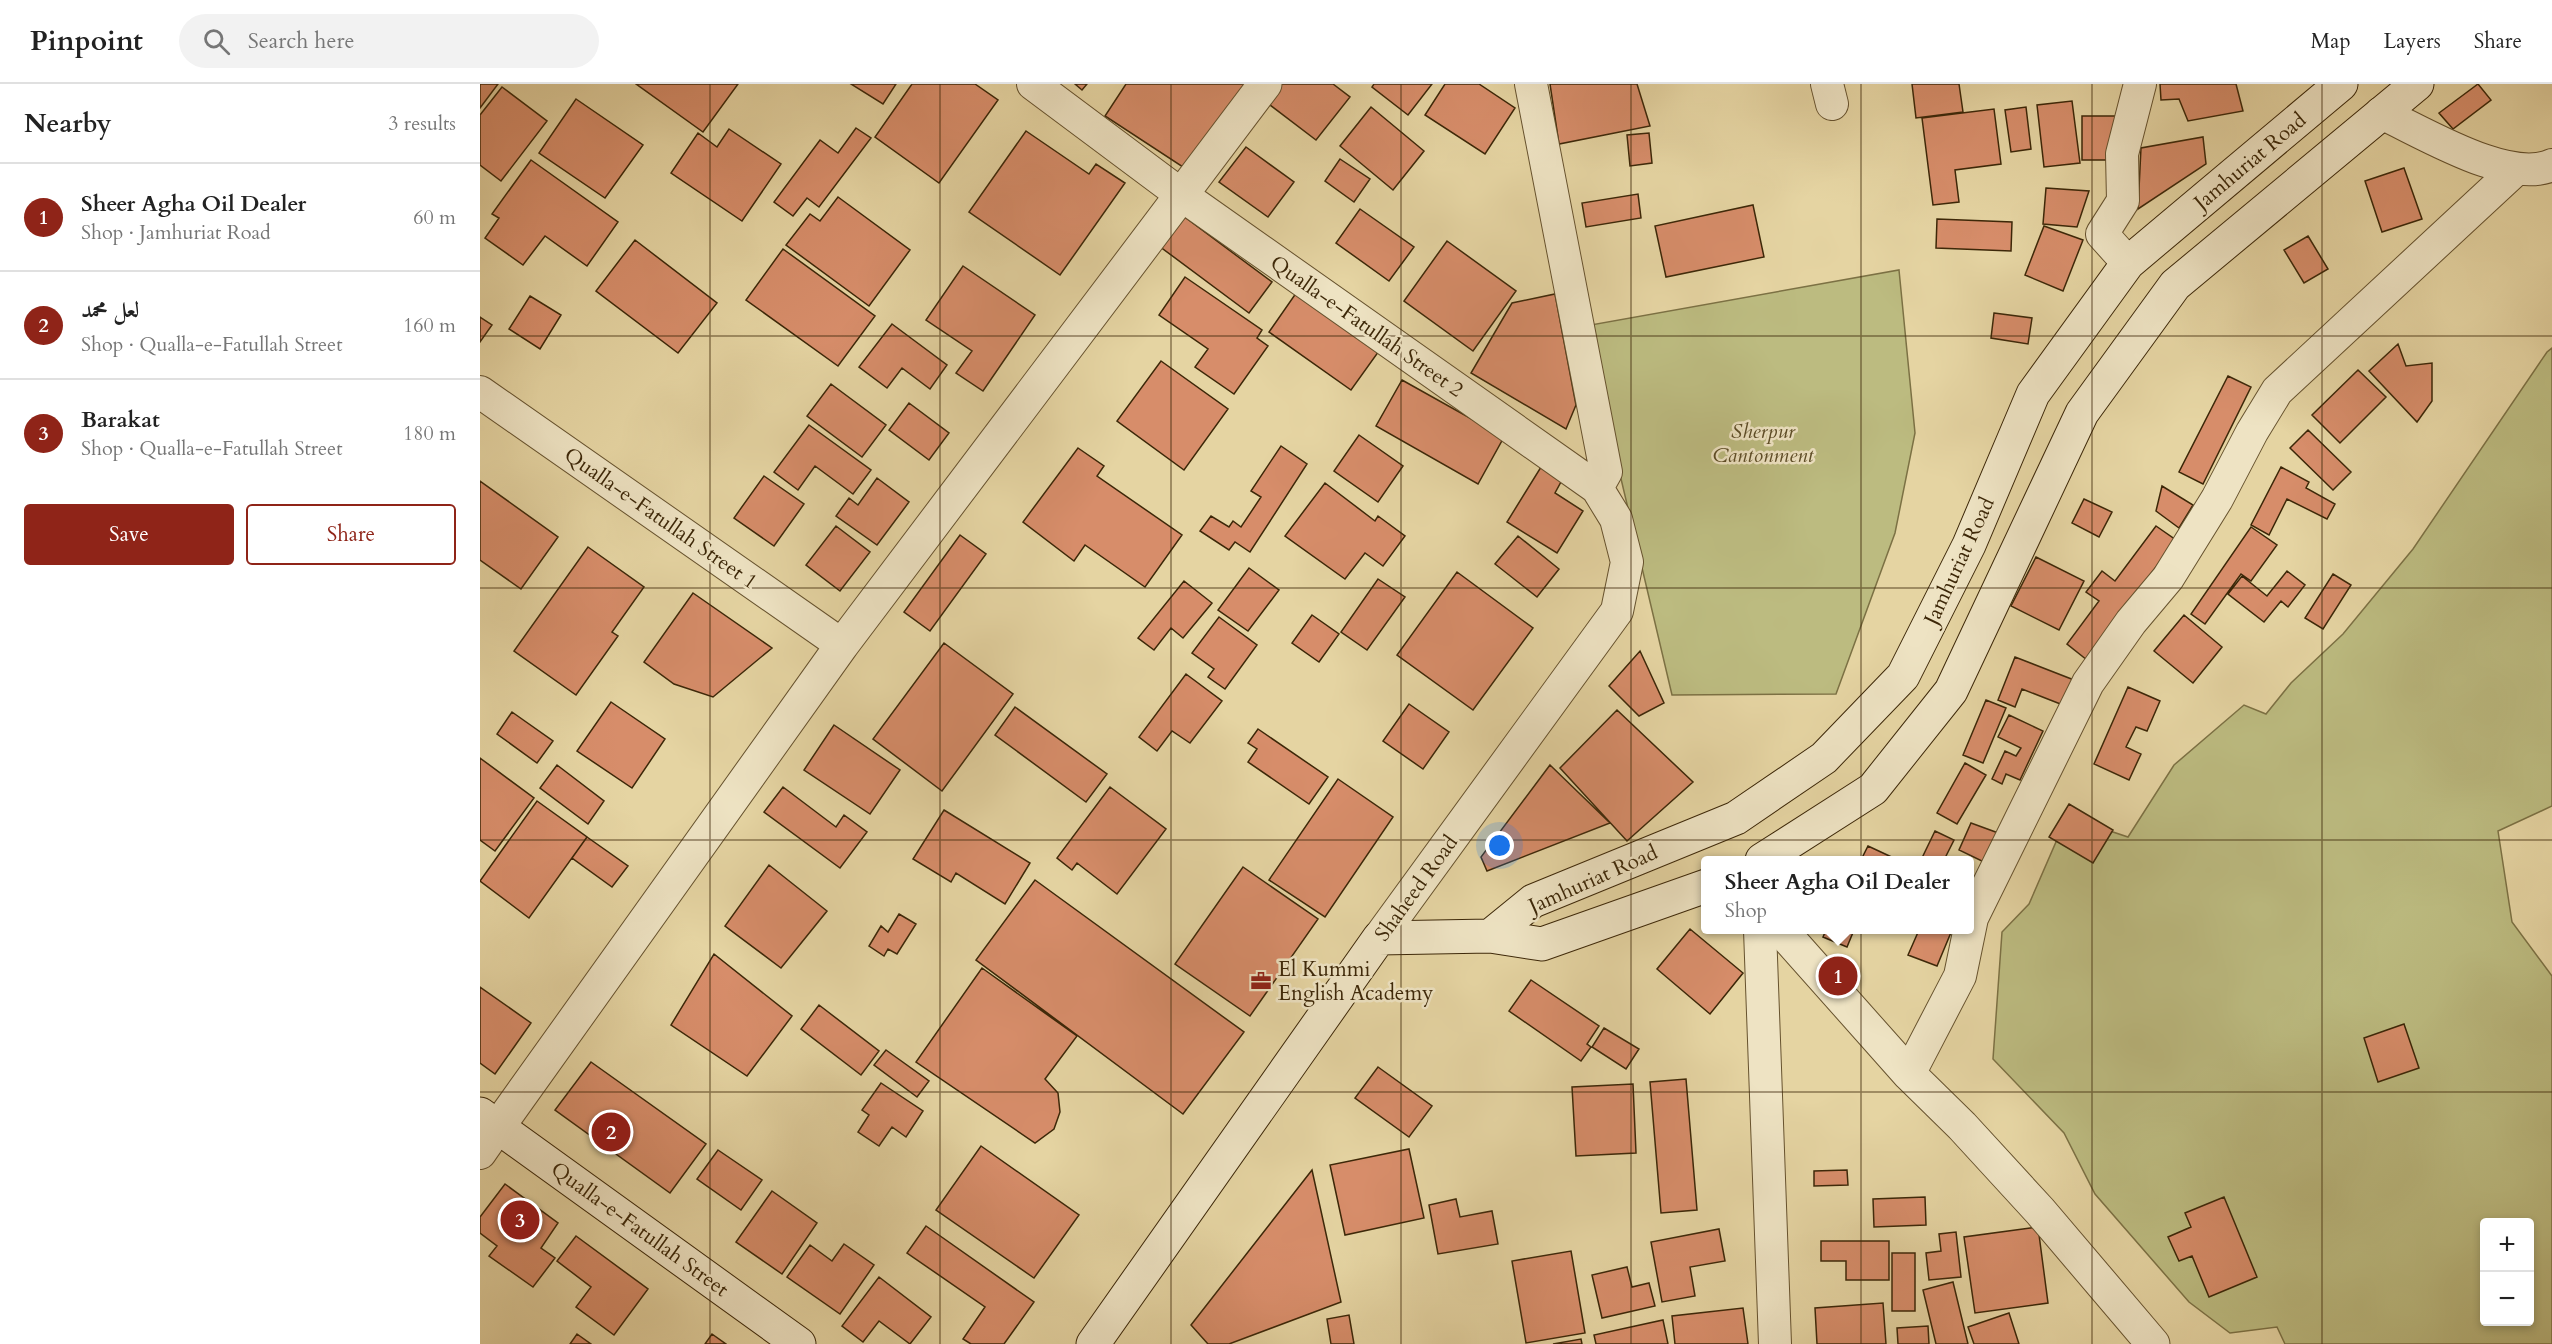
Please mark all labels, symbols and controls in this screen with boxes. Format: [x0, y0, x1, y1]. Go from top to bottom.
search box [179, 14, 599, 68]
text: Pinpoint [30, 22, 143, 60]
icon: search [200, 25, 233, 58]
text: Search here [248, 26, 354, 56]
text: Map [2311, 27, 2351, 56]
text: Layers [2384, 27, 2441, 56]
text: Share [2474, 27, 2522, 56]
text: Nearby [24, 106, 112, 141]
street label: Jamhuriat Road [2186, 106, 2313, 219]
text: 3 results [388, 110, 456, 137]
text: Sheer Agha Oil Dealer [81, 189, 306, 219]
text: 1 [38, 204, 49, 231]
text: 60 m [413, 204, 456, 231]
text: Shop · Jamhuriat Road [81, 219, 271, 246]
street label: Qualla-e-Fatullah Street 2 [1264, 249, 1469, 404]
text: لعل محمد [81, 295, 139, 325]
text: 2 [38, 312, 49, 339]
text: 160 m [403, 312, 456, 339]
text: Shop · Qualla-e-Fatullah Street [81, 331, 343, 358]
text: Barakat [81, 405, 160, 435]
park label: Sherpur Cantonment [1713, 417, 1814, 470]
text: 3 [38, 420, 49, 447]
text: 180 m [403, 420, 456, 447]
text: Shop · Qualla-e-Fatullah Street [81, 435, 343, 462]
street label: Qualla-e-Fatullah Street 1 [558, 441, 763, 596]
street label: Jamhuriat Road [1916, 493, 2002, 633]
button: Save [24, 504, 234, 565]
button: Share [246, 504, 456, 565]
street label: Shaheed Road [1368, 829, 1465, 947]
your location [1485, 831, 1514, 860]
street label: Jamhuriat Road [1522, 838, 1662, 922]
popup [1701, 856, 1974, 934]
text: Sheer Agha Oil Dealer [1725, 867, 1950, 897]
text: Shop [1725, 897, 1767, 924]
pin: 1 [1818, 954, 1858, 998]
place label: El Kummi English Academy [1278, 955, 1433, 1008]
office icon: El Kummi English Academy [1249, 969, 1273, 993]
pin: 2 [592, 1110, 630, 1154]
street label: Qualla-e-Fatullah Street [545, 1155, 735, 1304]
pin: 3 [500, 1198, 540, 1242]
map controls [2480, 1218, 2534, 1326]
button: + [2480, 1218, 2534, 1272]
button: − [2480, 1272, 2534, 1326]

